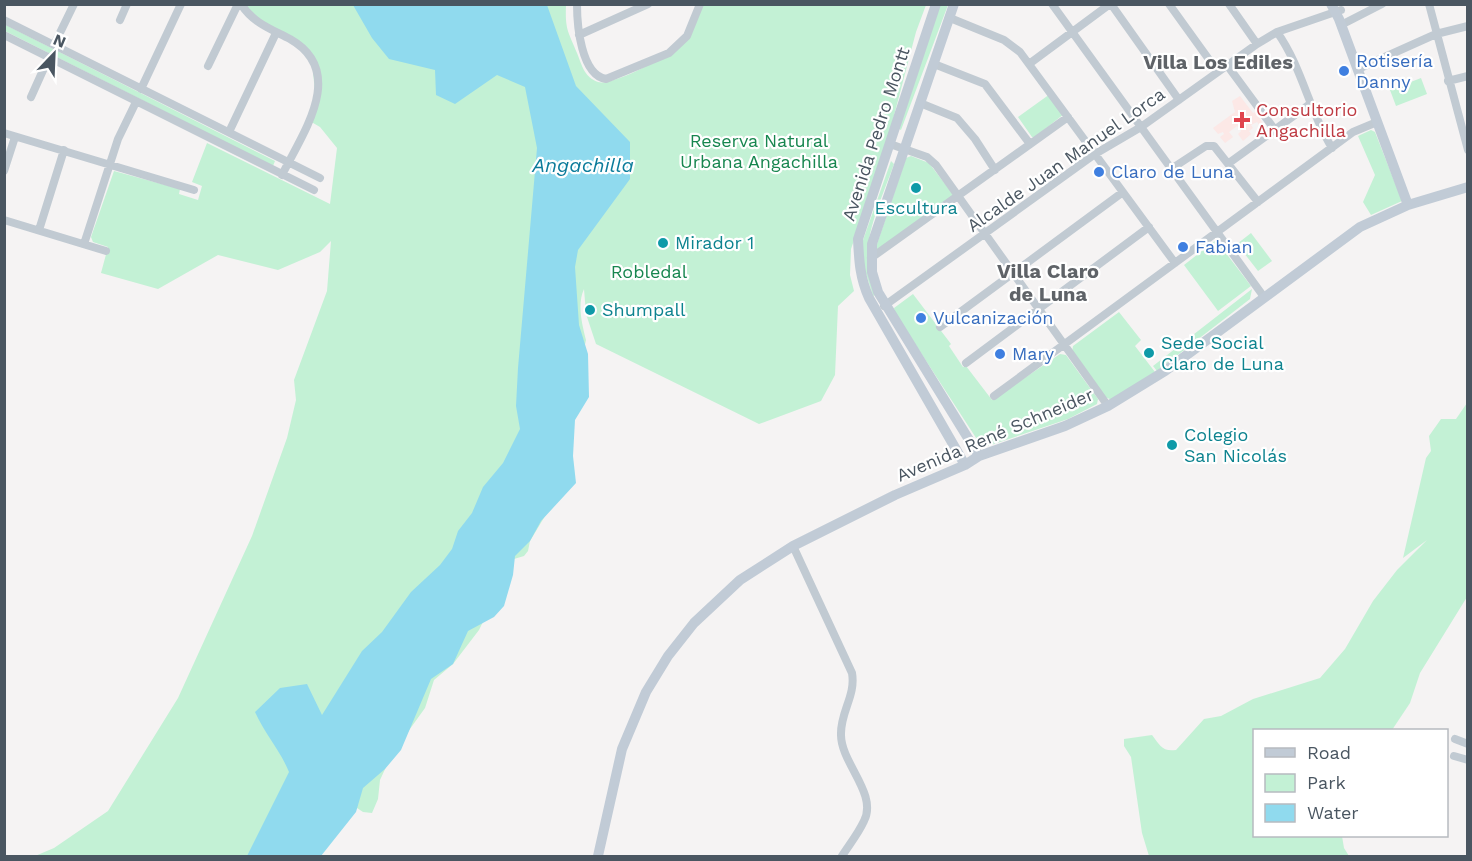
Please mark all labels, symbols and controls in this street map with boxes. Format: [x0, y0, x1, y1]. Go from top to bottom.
north arrow [24, 24, 84, 84]
text: N [50, 30, 69, 52]
street label: Avenida Pedro Montt [837, 44, 914, 223]
district label: Villa Los Ediles [1143, 50, 1293, 74]
place label: Rotisería Danny [1356, 50, 1433, 92]
marker: Rotisería Danny [1337, 64, 1351, 78]
street label: Alcalde Juan Manuel Lorca [963, 83, 1169, 236]
place label: Consultorio Angachilla [1256, 99, 1357, 141]
marker: Consultorio Angachilla [1233, 111, 1251, 129]
park label: Reserva Natural Urbana Angachilla [680, 130, 838, 172]
water label: Angachilla [531, 153, 634, 177]
place label: Claro de Luna [1111, 161, 1234, 182]
marker: Claro de Luna [1092, 165, 1106, 179]
marker: Escultura [909, 181, 923, 195]
place label: Escultura [874, 197, 958, 218]
place label: Mirador 1 [675, 232, 754, 253]
marker: Mirador 1 [656, 236, 670, 250]
place label: Fabian [1195, 236, 1253, 257]
marker: Fabian [1176, 240, 1190, 254]
district label: Villa Claro de Luna [997, 259, 1099, 306]
park label: Robledal [611, 261, 688, 282]
place label: Shumpall [602, 299, 686, 320]
marker: Shumpall [583, 303, 597, 317]
place label: Vulcanización [933, 307, 1053, 328]
marker: Vulcanización [914, 311, 928, 325]
place label: Sede Social Claro de Luna [1161, 332, 1284, 374]
place label: Mary [1012, 343, 1055, 364]
marker: Sede Social Claro de Luna [1142, 346, 1156, 360]
marker: Mary [993, 347, 1007, 361]
street label: Avenida René Schneider [893, 383, 1096, 486]
place label: Colegio San Nicolás [1184, 424, 1287, 466]
marker: Colegio San Nicolás [1165, 438, 1179, 452]
legend [1253, 729, 1448, 837]
text: Road [1307, 742, 1351, 763]
text: Park [1307, 772, 1346, 793]
text: Water [1307, 802, 1359, 823]

